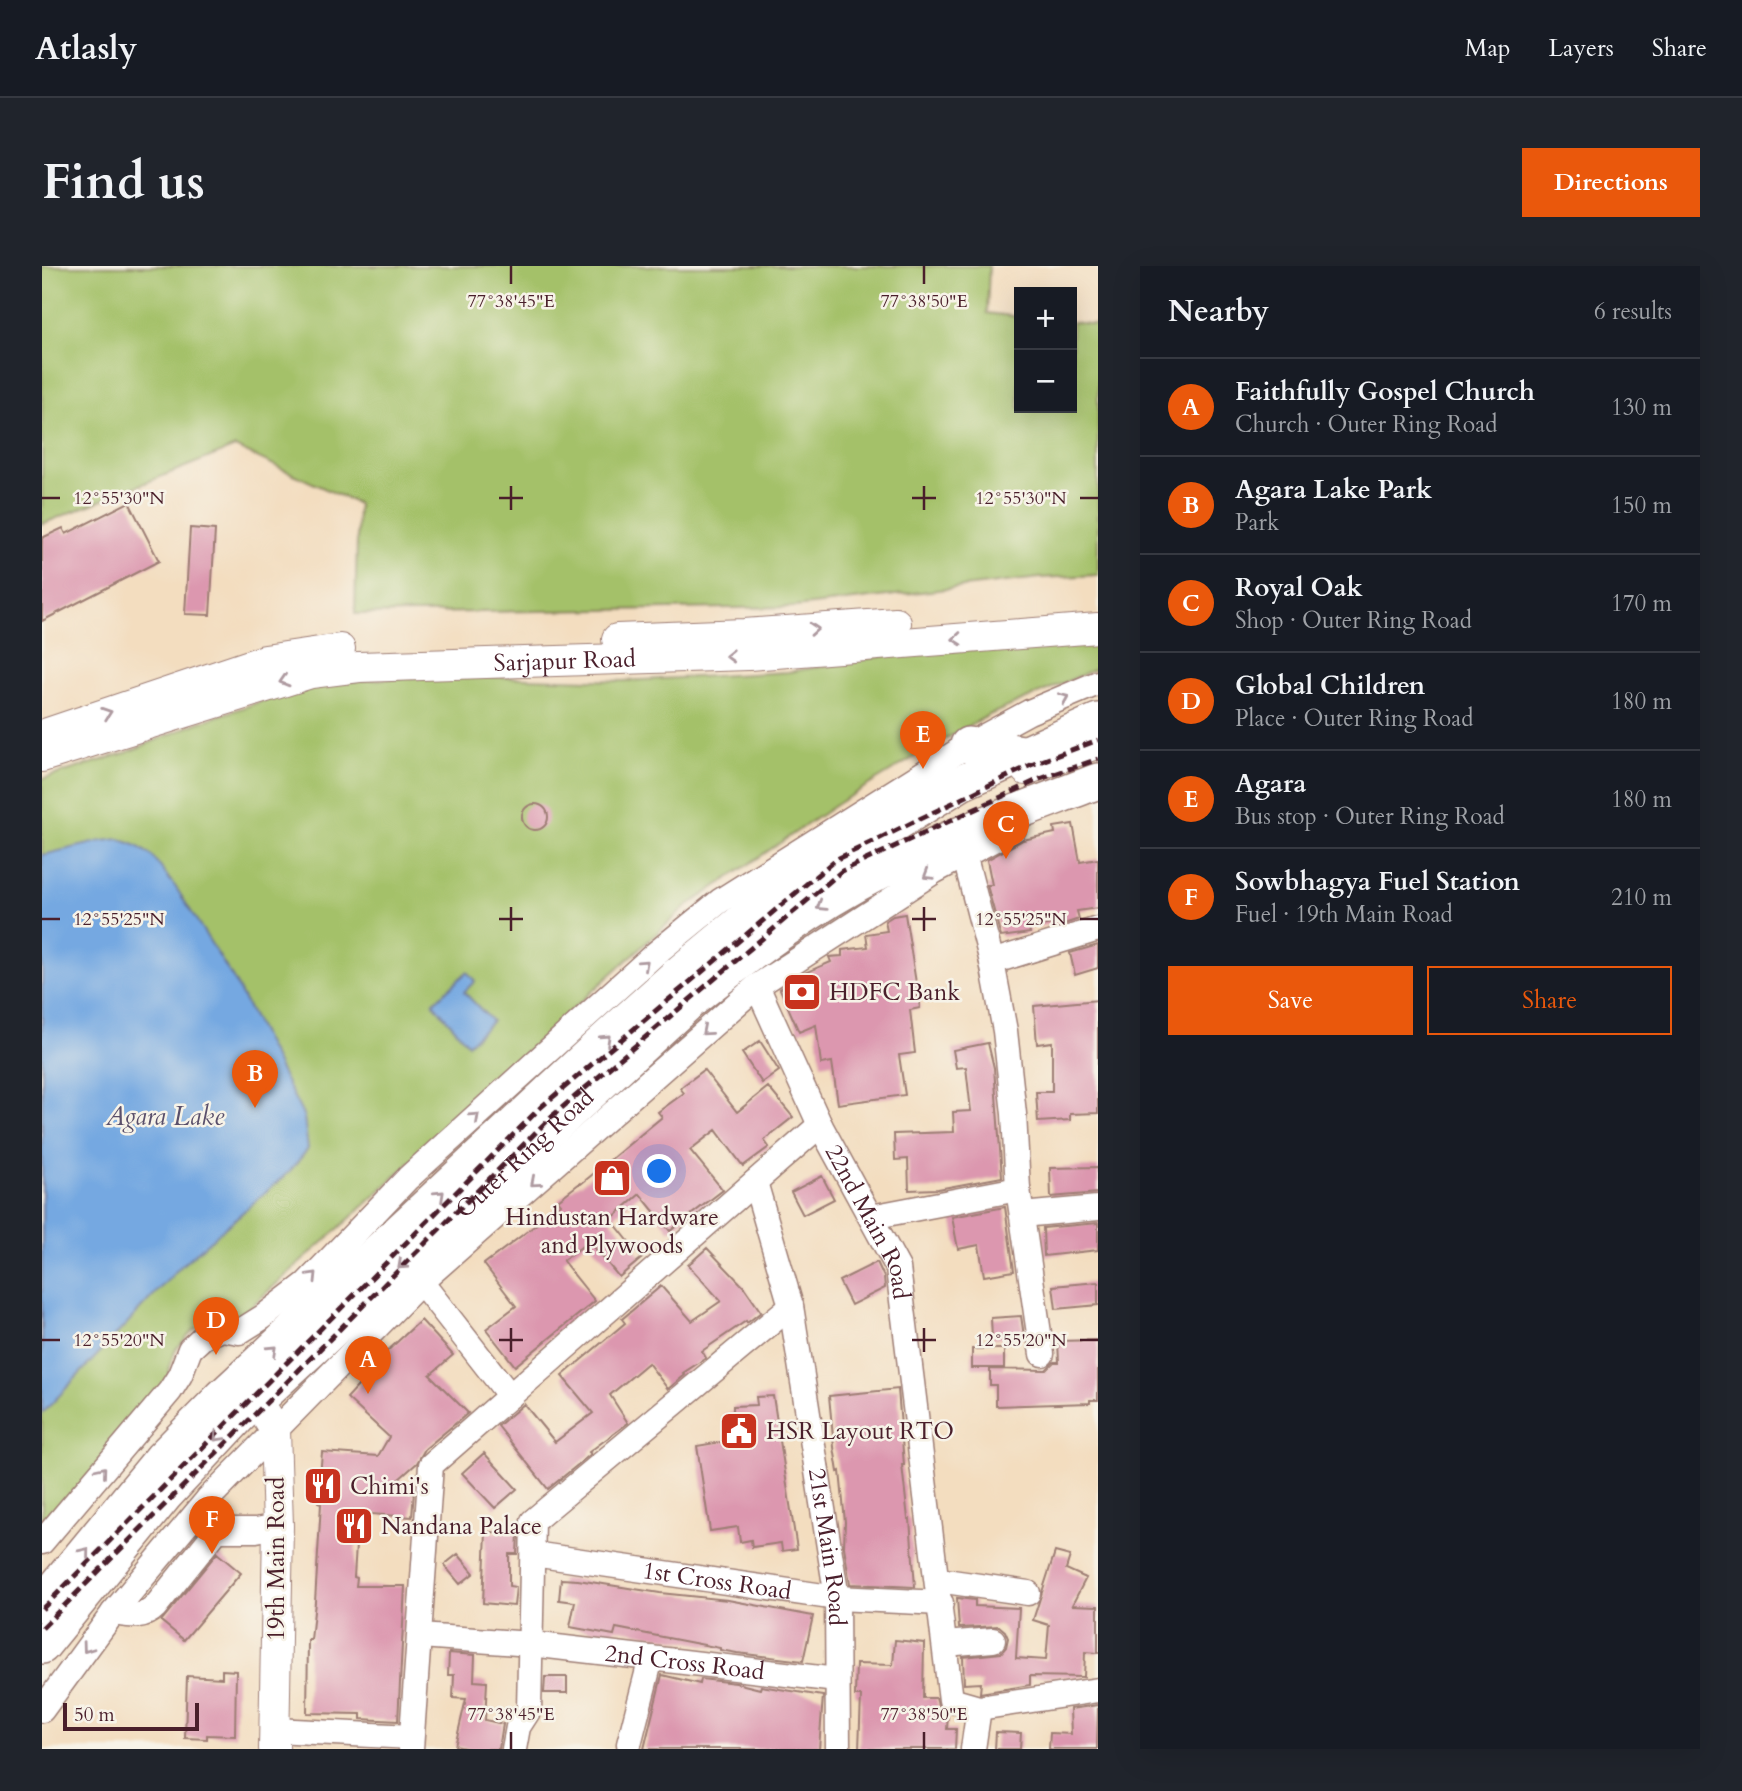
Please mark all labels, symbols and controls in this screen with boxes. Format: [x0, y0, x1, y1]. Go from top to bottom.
text: Atlasly [35, 26, 137, 71]
text: Map [1465, 32, 1511, 65]
text: Layers [1549, 32, 1614, 65]
text: Share [1652, 32, 1707, 65]
button: Directions [1522, 148, 1700, 217]
text: Find us [42, 149, 205, 216]
map controls [1014, 287, 1077, 413]
button: + [1014, 287, 1077, 350]
text: 77°38'45"E [467, 289, 555, 314]
text: 77°38'50"E [880, 289, 968, 314]
text: Nearby [1168, 291, 1269, 332]
text: 6 results [1594, 296, 1672, 327]
button: − [1014, 350, 1077, 413]
text: Faithfully Gospel Church [1235, 374, 1535, 409]
text: A [1182, 392, 1200, 423]
text: 130 m [1611, 392, 1672, 423]
text: Church · Outer Ring Road [1235, 409, 1497, 440]
text: Agara Lake Park [1235, 472, 1432, 507]
text: 12°55'30"N [73, 486, 165, 511]
text: 12°55'30"N [975, 486, 1067, 511]
text: B [1183, 490, 1199, 521]
text: 150 m [1611, 490, 1672, 521]
text: Park [1235, 507, 1279, 538]
text: Royal Oak [1235, 570, 1363, 605]
text: C [1182, 588, 1200, 619]
text: 170 m [1611, 588, 1672, 619]
text: Shop · Outer Ring Road [1235, 605, 1472, 636]
one-way arrow [809, 622, 820, 637]
one-way arrow [951, 631, 962, 646]
street label: Sarjapur Road [493, 642, 637, 679]
one-way arrow [724, 648, 735, 664]
text: Global Children [1235, 668, 1425, 703]
one-way arrow [278, 672, 290, 687]
text: D [1181, 686, 1201, 717]
text: 180 m [1611, 686, 1672, 717]
one-way arrow [1057, 692, 1069, 706]
text: Place · Outer Ring Road [1235, 703, 1473, 734]
one-way arrow [100, 707, 112, 721]
pin: E [900, 711, 946, 769]
text: Agara [1235, 766, 1306, 801]
text: E [1184, 784, 1198, 815]
text: 180 m [1611, 784, 1672, 815]
pin: C [983, 801, 1029, 859]
text: Bus stop · Outer Ring Road [1235, 801, 1505, 832]
text: Sowbhagya Fuel Station [1235, 864, 1520, 899]
one-way arrow [923, 867, 936, 880]
text: F [1184, 882, 1198, 913]
text: 210 m [1611, 882, 1672, 913]
one-way arrow [815, 898, 828, 911]
text: Fuel · 19th Main Road [1235, 899, 1453, 930]
text: 12°55'25"N [73, 907, 165, 932]
text: 12°55'25"N [975, 907, 1067, 932]
one-way arrow [636, 960, 649, 972]
button: Save [1168, 966, 1413, 1035]
button: Share [1427, 966, 1672, 1035]
bank icon: HDFC Bank [781, 971, 823, 1013]
place label: HDFC Bank [829, 976, 960, 1009]
one-way arrow [701, 1023, 714, 1035]
one-way arrow [598, 1035, 611, 1048]
pin: B [232, 1050, 278, 1108]
street label: Outer Ring Road [448, 1081, 601, 1226]
water label: Agara Lake [105, 1099, 225, 1134]
one-way arrow [467, 1112, 480, 1125]
street label: 22nd Main Road [817, 1138, 918, 1302]
your location [642, 1154, 676, 1188]
shop icon: Hindustan Hardware and Plywoods [591, 1157, 633, 1199]
one-way arrow [531, 1173, 544, 1186]
one-way arrow [432, 1190, 445, 1203]
place label: Hindustan Hardware and Plywoods [505, 1201, 719, 1262]
one-way arrow [397, 1257, 410, 1269]
one-way arrow [305, 1271, 318, 1284]
pin: D [193, 1297, 239, 1355]
text: 12°55'20"N [73, 1328, 165, 1353]
text: 12°55'20"N [975, 1328, 1067, 1353]
pin: A [345, 1336, 391, 1394]
one-way arrow [265, 1346, 278, 1358]
public building icon: HSR Layout RTO [718, 1410, 760, 1452]
place label: HSR Layout RTO [766, 1415, 954, 1448]
one-way arrow [214, 1429, 227, 1442]
restaurant icon: Chimi's [302, 1465, 344, 1507]
street label: 21st Main Road [800, 1466, 854, 1626]
one-way arrow [94, 1467, 106, 1480]
place label: Chimi's [350, 1470, 429, 1503]
street label: 19th Main Road [260, 1477, 293, 1641]
pin: F [189, 1496, 235, 1554]
restaurant icon: Nandana Palace [333, 1505, 375, 1547]
place label: Nandana Palace [381, 1510, 542, 1543]
one-way arrow [77, 1547, 89, 1560]
street label: 1st Cross Road [641, 1554, 794, 1608]
street label: 2nd Cross Road [603, 1636, 767, 1688]
one-way arrow [83, 1640, 95, 1653]
scale bar [63, 1700, 200, 1732]
text: 50 m [74, 1702, 115, 1728]
text: 77°38'45"E [467, 1702, 555, 1727]
text: 77°38'50"E [880, 1702, 968, 1727]

